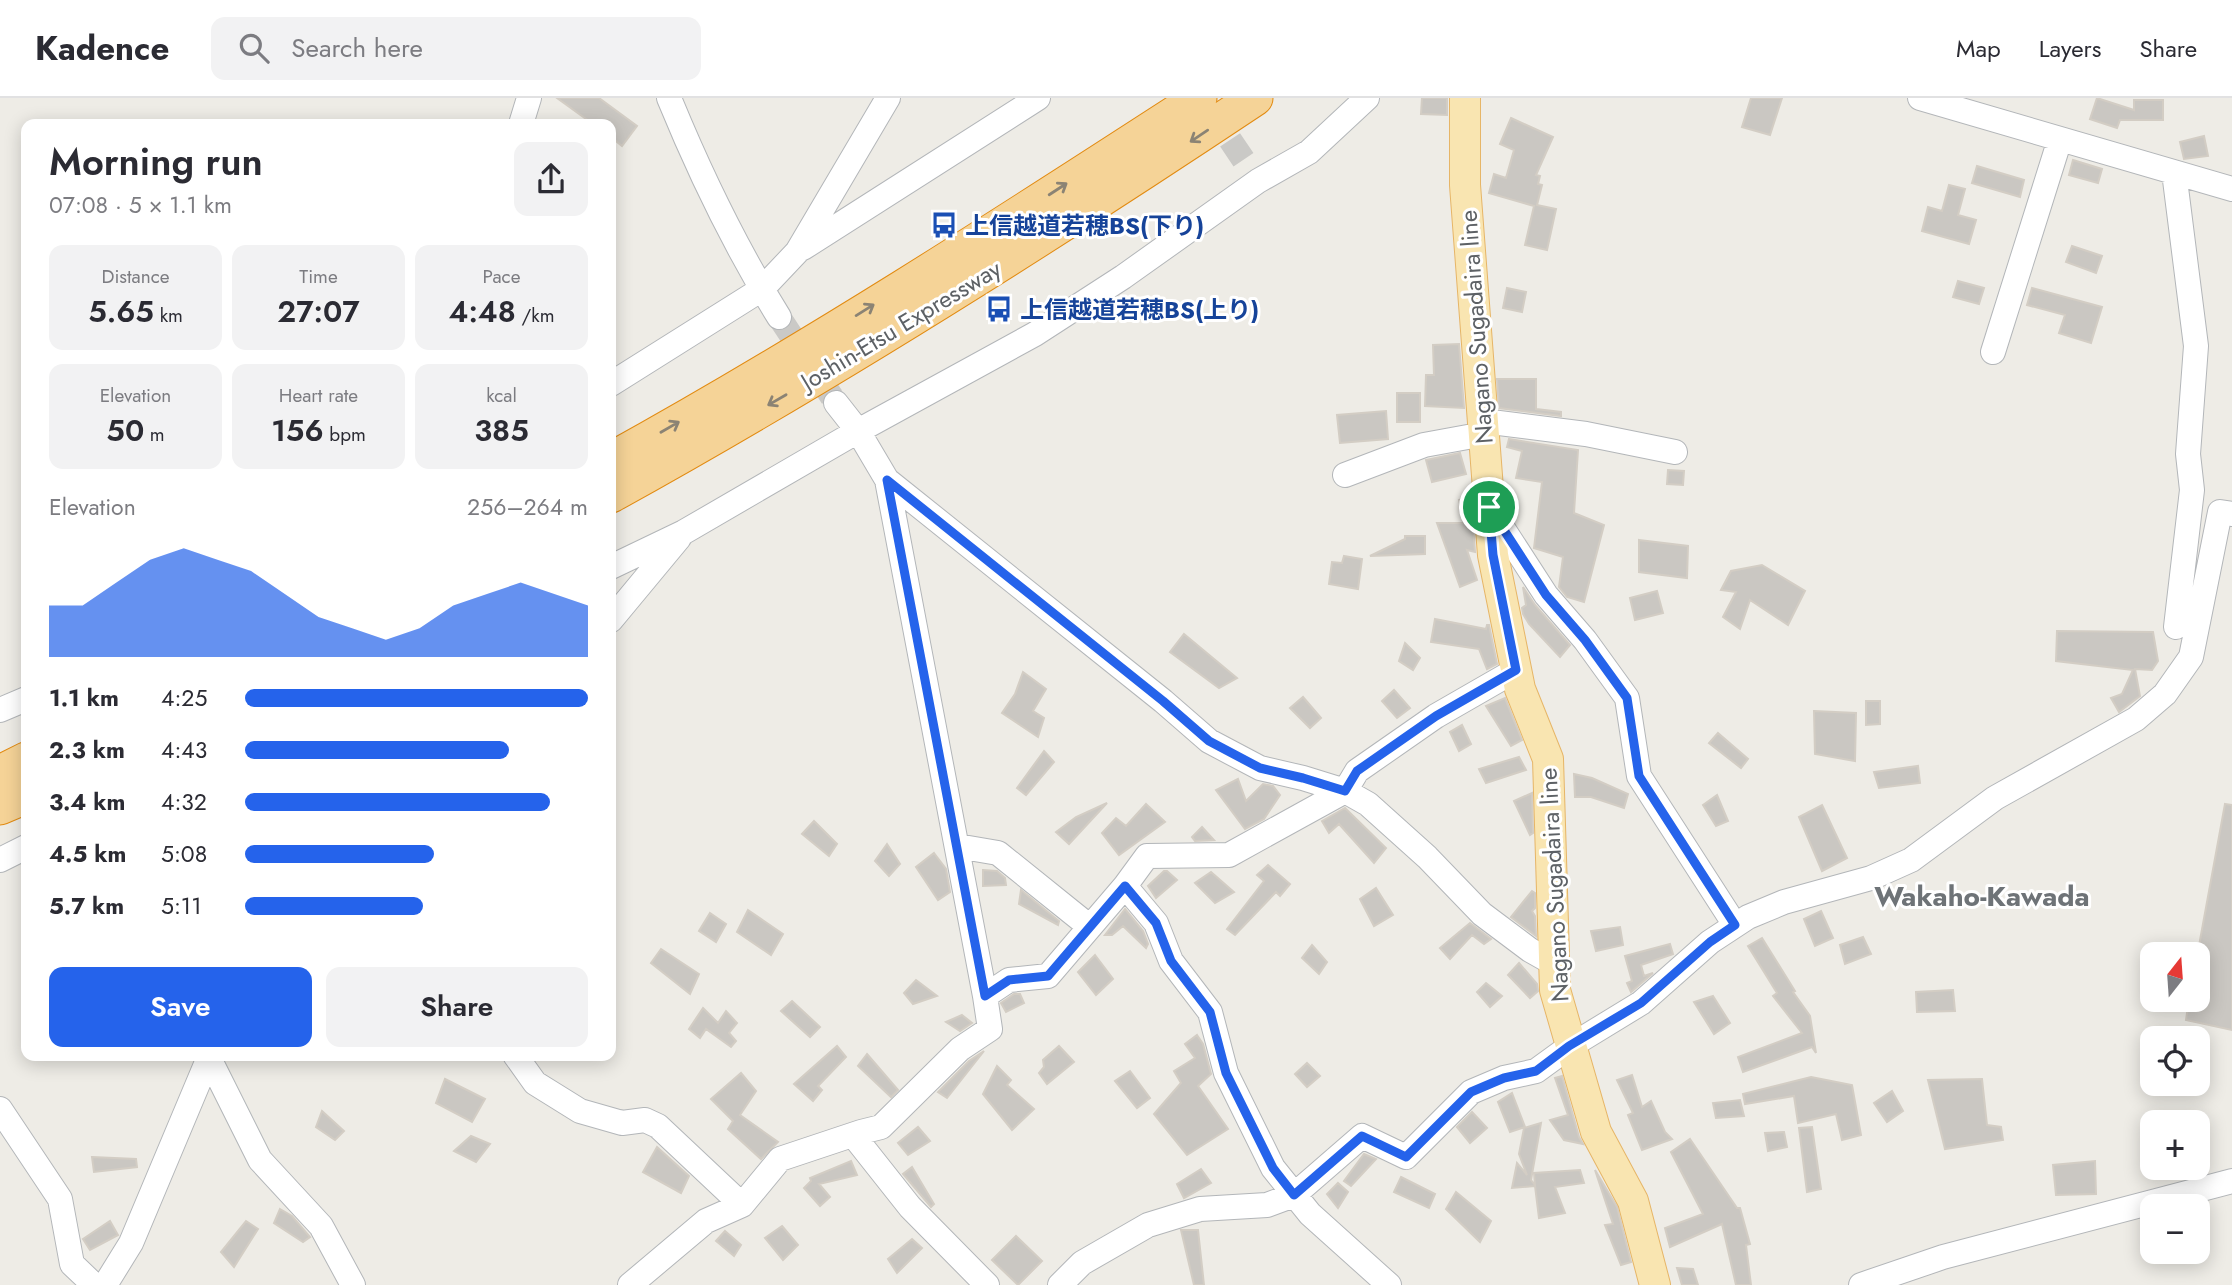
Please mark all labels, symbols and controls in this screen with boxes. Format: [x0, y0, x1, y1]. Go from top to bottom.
search box [211, 17, 701, 80]
text: Kadence [35, 25, 169, 72]
icon: search [235, 29, 273, 67]
text: Search here [291, 29, 423, 67]
text: Map [1956, 31, 2001, 66]
text: Layers [2039, 31, 2101, 66]
text: Share [2139, 31, 2197, 66]
one-way arrow [1190, 129, 1209, 143]
text: Morning run [49, 134, 263, 189]
button: share [514, 142, 588, 216]
one-way arrow [1048, 182, 1067, 196]
text: 07:08 · 5 × 1.1 km [49, 188, 232, 222]
place label: 上信越道若穂BS(下り) [965, 208, 1204, 243]
street label: Nagano Sugadaira line [1450, 209, 1502, 445]
bus stop icon: 上信越道若穂BS(下り) [929, 210, 959, 240]
street label: Joshin-Etsu Expressway [792, 251, 1008, 400]
text: Distance [101, 263, 170, 290]
text: Time [299, 263, 338, 290]
text: Pace [483, 263, 520, 290]
text: 5.65 [88, 290, 154, 333]
text: 27:07 [277, 290, 360, 333]
text: 4:48 [449, 290, 516, 333]
place label: 上信越道若穂BS(上り) [1020, 292, 1259, 327]
bus stop icon: 上信越道若穂BS(上り) [984, 294, 1014, 324]
text: km [154, 302, 183, 329]
text: /km [516, 302, 554, 329]
one-way arrow [855, 303, 875, 317]
text: Elevation [100, 382, 171, 409]
text: Heart rate [279, 382, 358, 409]
text: kcal [486, 382, 517, 409]
one-way arrow [768, 393, 788, 407]
text: 50 [106, 409, 144, 452]
text: 156 [271, 409, 324, 452]
text: 385 [474, 409, 529, 452]
one-way arrow [660, 420, 680, 434]
text: m [144, 421, 165, 448]
text: bpm [324, 421, 366, 448]
pin [1459, 477, 1519, 537]
icon: arrive [1470, 488, 1508, 526]
text: Elevation [49, 490, 136, 524]
text: 256–264 m [467, 490, 588, 524]
text: 1.1 km [49, 681, 119, 715]
text: 4:25 [161, 681, 207, 715]
text: 2.3 km [49, 733, 125, 767]
text: 4:43 [161, 733, 207, 767]
street label: Nagano Sugadaira line [1530, 767, 1578, 1003]
text: 3.4 km [49, 785, 125, 819]
text: 4:32 [161, 785, 207, 819]
text: 4.5 km [49, 837, 126, 871]
text: 5:08 [161, 837, 207, 871]
district label: Wakaho-Kawada [1874, 876, 2090, 917]
text: 5.7 km [49, 889, 124, 923]
text: 5:11 [161, 889, 202, 923]
north arrow [2140, 942, 2210, 1012]
map controls [2140, 942, 2210, 1264]
button: Save [49, 967, 312, 1047]
button: Share [326, 967, 588, 1047]
button: locate [2140, 1026, 2210, 1096]
button: + [2140, 1110, 2210, 1180]
button: − [2140, 1194, 2210, 1264]

